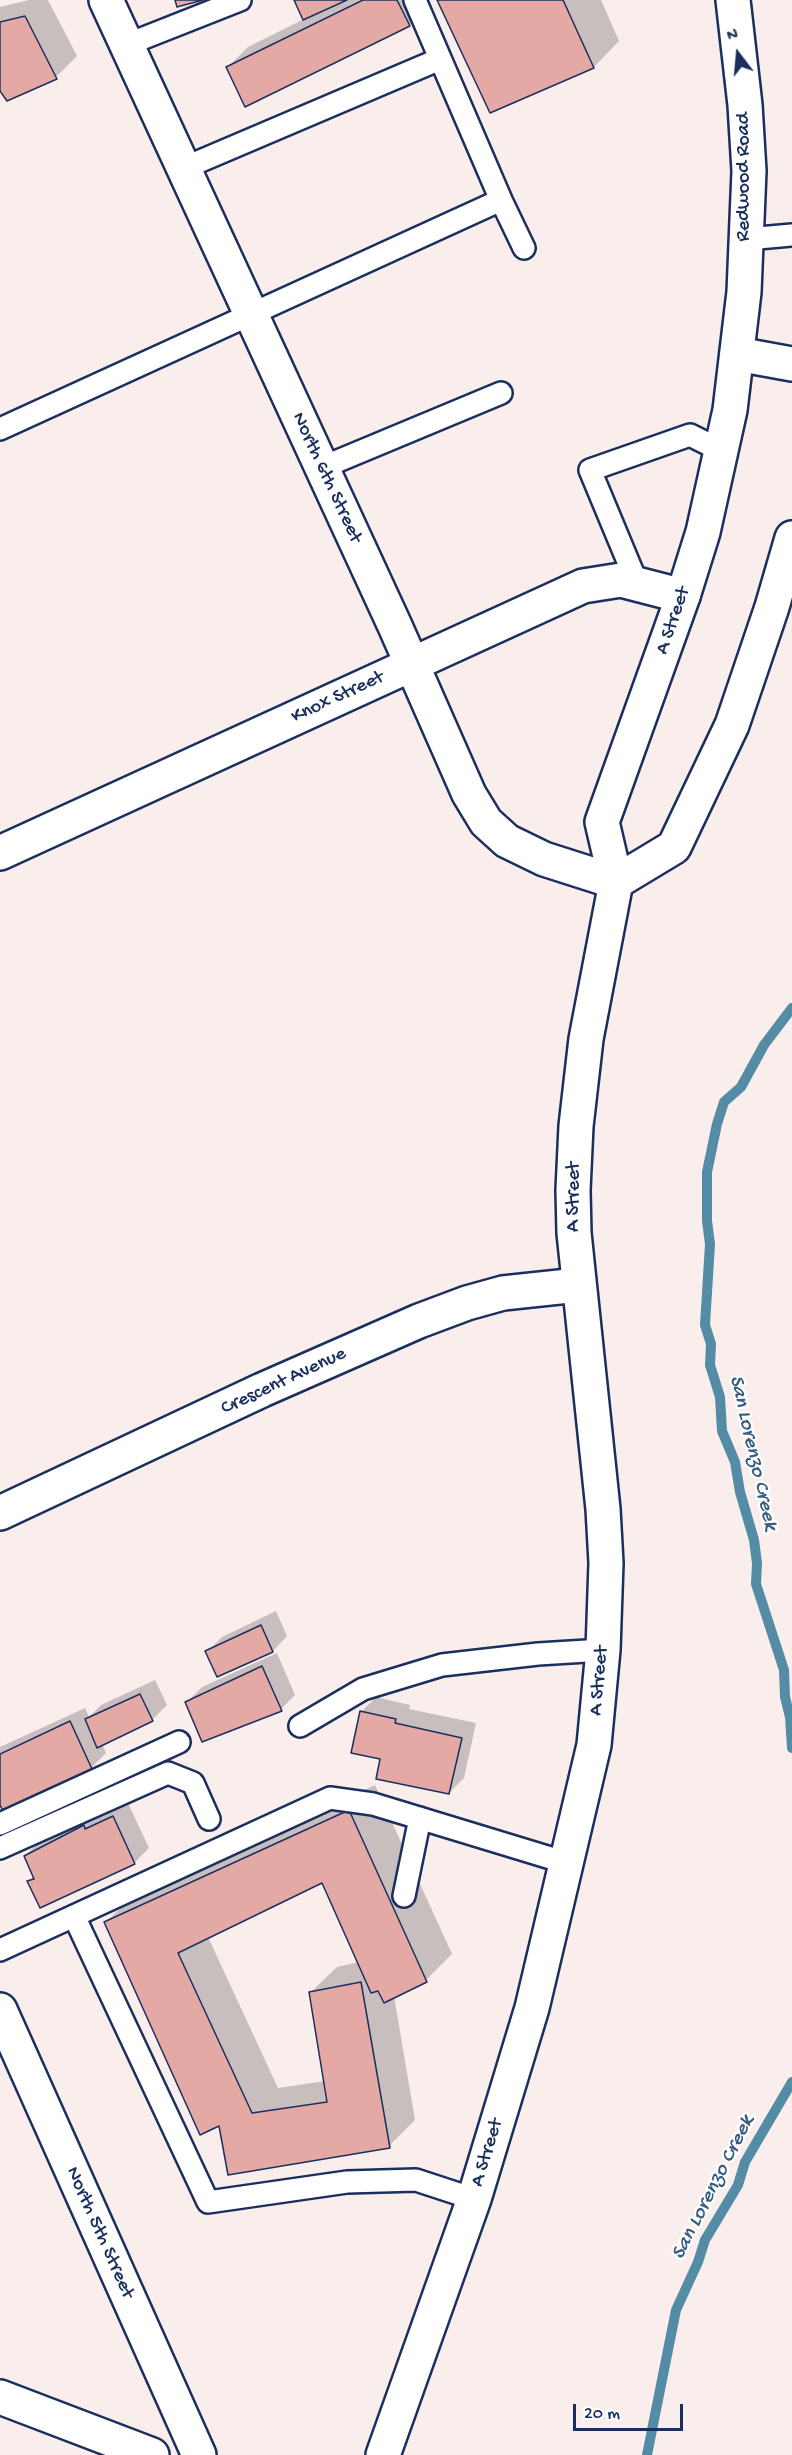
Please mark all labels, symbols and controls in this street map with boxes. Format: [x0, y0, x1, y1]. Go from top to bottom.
north arrow [708, 24, 768, 84]
text: N [725, 26, 741, 47]
street label: Redwood Road [733, 113, 757, 241]
street label: North 6th Street [285, 409, 367, 547]
street label: A Street [651, 584, 697, 658]
street label: Knox Street [288, 666, 388, 730]
street label: A Street [563, 1162, 587, 1232]
street label: Crescent Avenue [218, 1343, 350, 1421]
water label: San Lorenzo Creek [722, 1373, 782, 1533]
street label: A Street [585, 1645, 615, 1717]
water label: San Lorenzo Creek [667, 2112, 761, 2264]
street label: A Street [466, 2116, 510, 2190]
street label: North 5th Street [59, 2163, 139, 2303]
scale bar [576, 2392, 686, 2430]
text: 20 m [584, 2404, 620, 2425]

